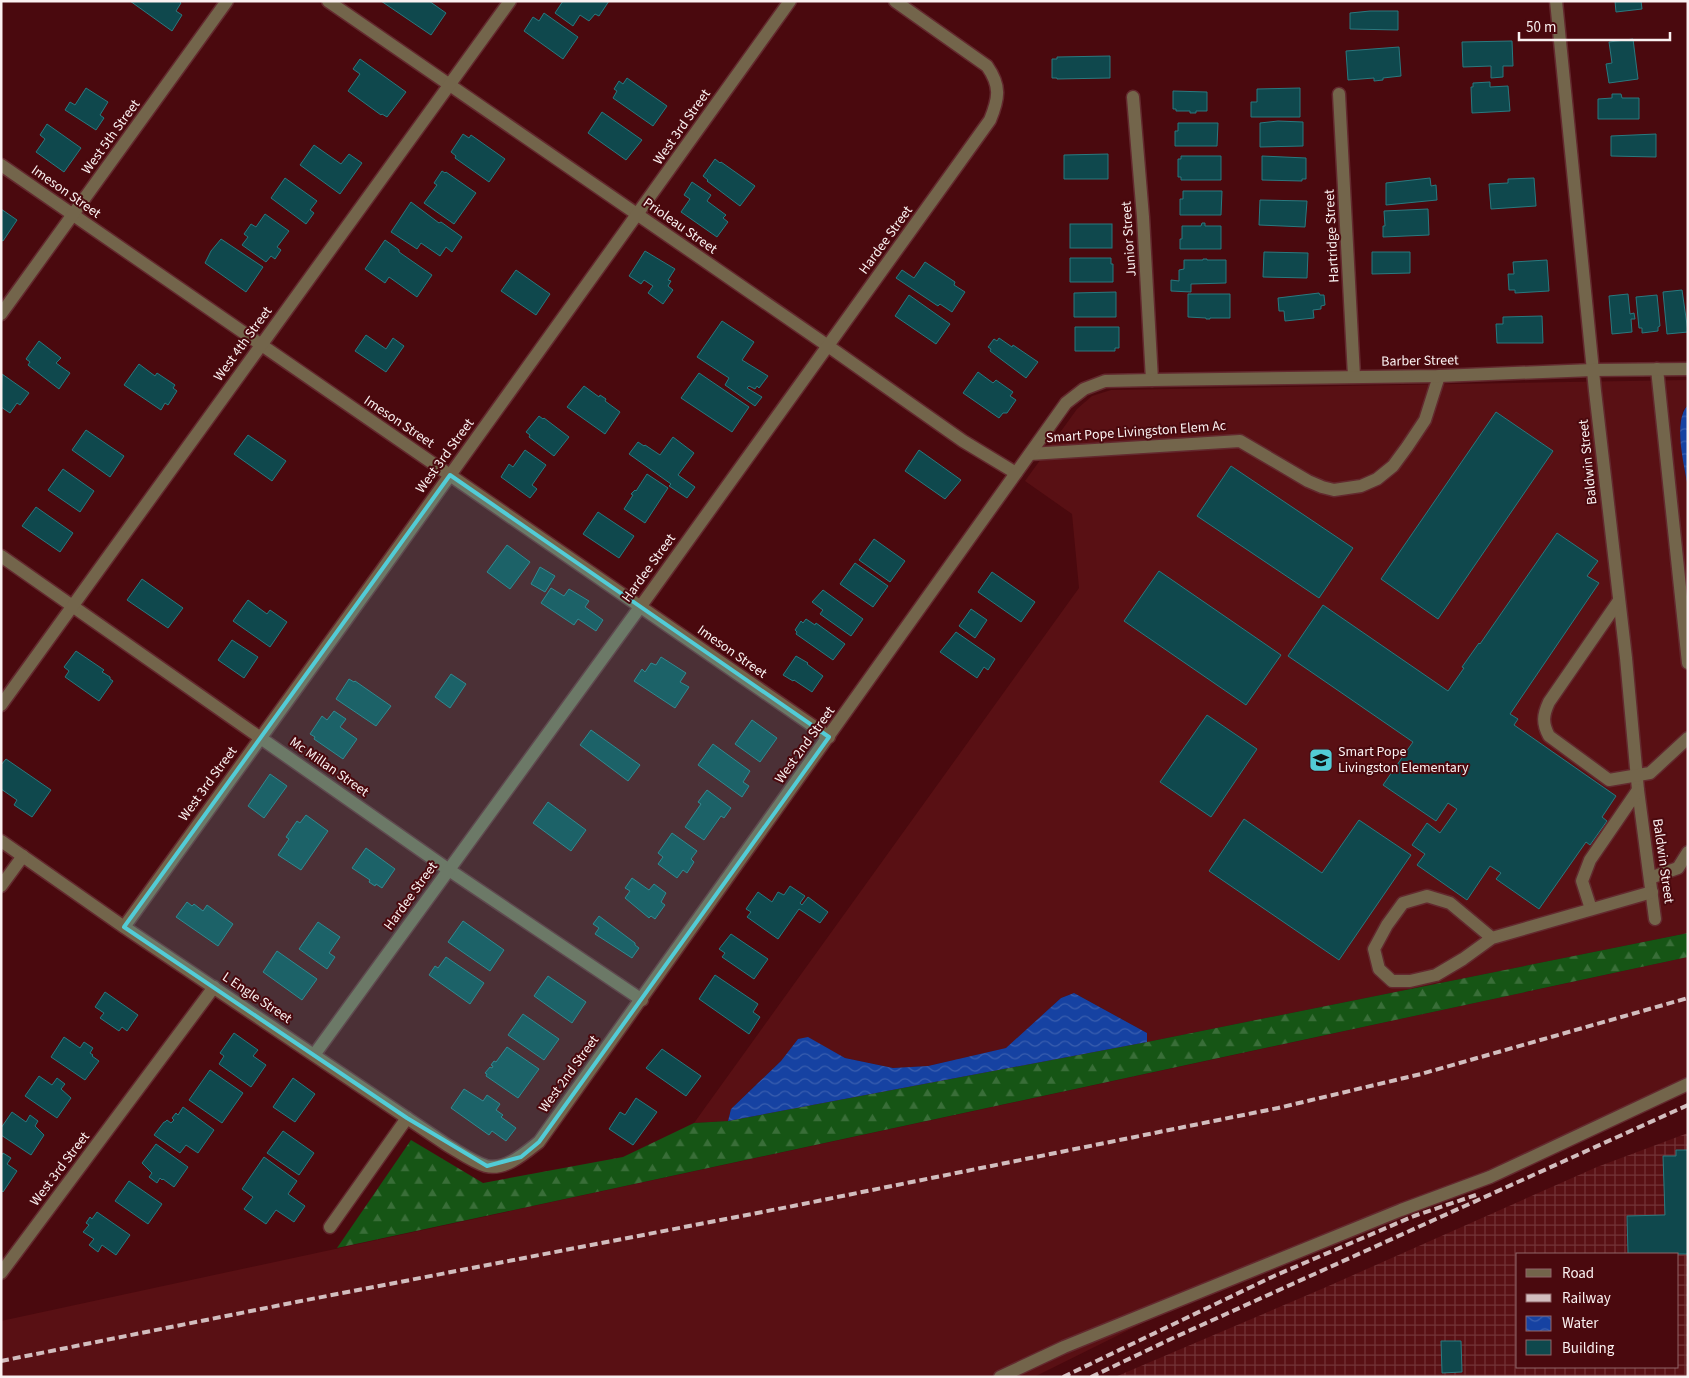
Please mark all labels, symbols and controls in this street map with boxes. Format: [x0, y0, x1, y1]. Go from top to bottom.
scale bar [1519, 10, 1670, 42]
text: 50 m [1526, 17, 1556, 38]
street label: West 3rd Street [648, 85, 716, 169]
street label: West 5th Street [77, 95, 145, 179]
street label: Imeson Street [27, 161, 105, 224]
street label: Hartridge Street [1320, 189, 1344, 283]
street label: Prioleau Street [639, 193, 721, 259]
street label: Junior Street [1116, 200, 1142, 277]
street label: Hardee Street [854, 201, 918, 278]
street label: West 4th Street [209, 302, 277, 386]
street label: Barber Street [1381, 350, 1459, 372]
street label: Imeson Street [360, 391, 438, 453]
street label: West 3rd Street [411, 414, 479, 498]
street label: Smart Pope Livingston Elem Ac [1045, 416, 1227, 448]
street label: Baldwin Street [1574, 418, 1602, 506]
street label: Hardee Street [617, 529, 681, 606]
street label: Imeson Street [693, 621, 771, 684]
street label: West 2nd Street [770, 702, 840, 788]
street label: Mc Millan Street [285, 732, 373, 802]
street label: West 3rd Street [174, 742, 242, 826]
place label: Smart Pope Livingston Elementary [1338, 742, 1469, 778]
school or university icon: Smart Pope Livingston Elementary [1308, 747, 1334, 773]
street label: Baldwin Street [1647, 817, 1679, 905]
street label: Hardee Street [379, 857, 443, 934]
street label: L Engle Street [218, 967, 296, 1029]
street label: West 2nd Street [534, 1031, 604, 1117]
street label: West 3rd Street [25, 1127, 95, 1210]
legend [1516, 1253, 1679, 1368]
text: Road [1562, 1263, 1594, 1284]
text: Railway [1562, 1288, 1611, 1309]
text: Water [1562, 1313, 1599, 1334]
text: Building [1562, 1338, 1615, 1359]

